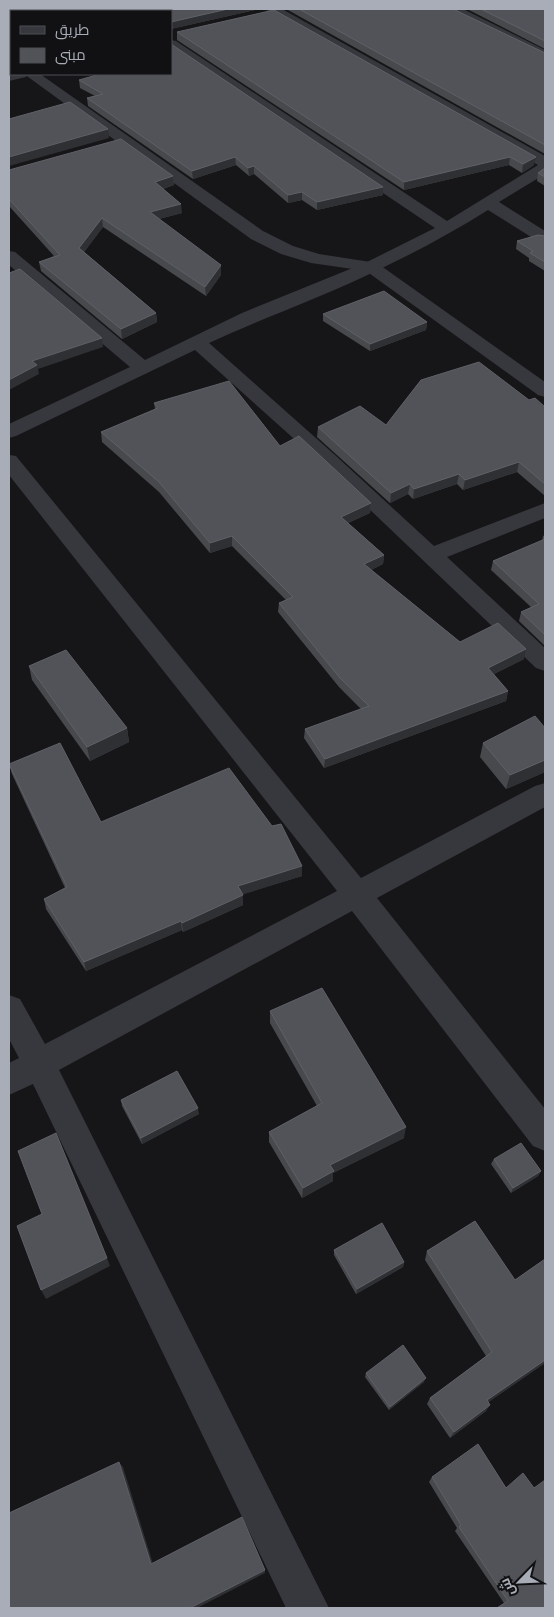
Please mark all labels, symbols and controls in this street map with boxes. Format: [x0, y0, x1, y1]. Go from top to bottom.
legend [10, 10, 172, 75]
text: طريق [55, 21, 89, 40]
text: مبنى [55, 46, 86, 65]
north arrow [494, 1557, 544, 1607]
text: ش [496, 1575, 519, 1599]

